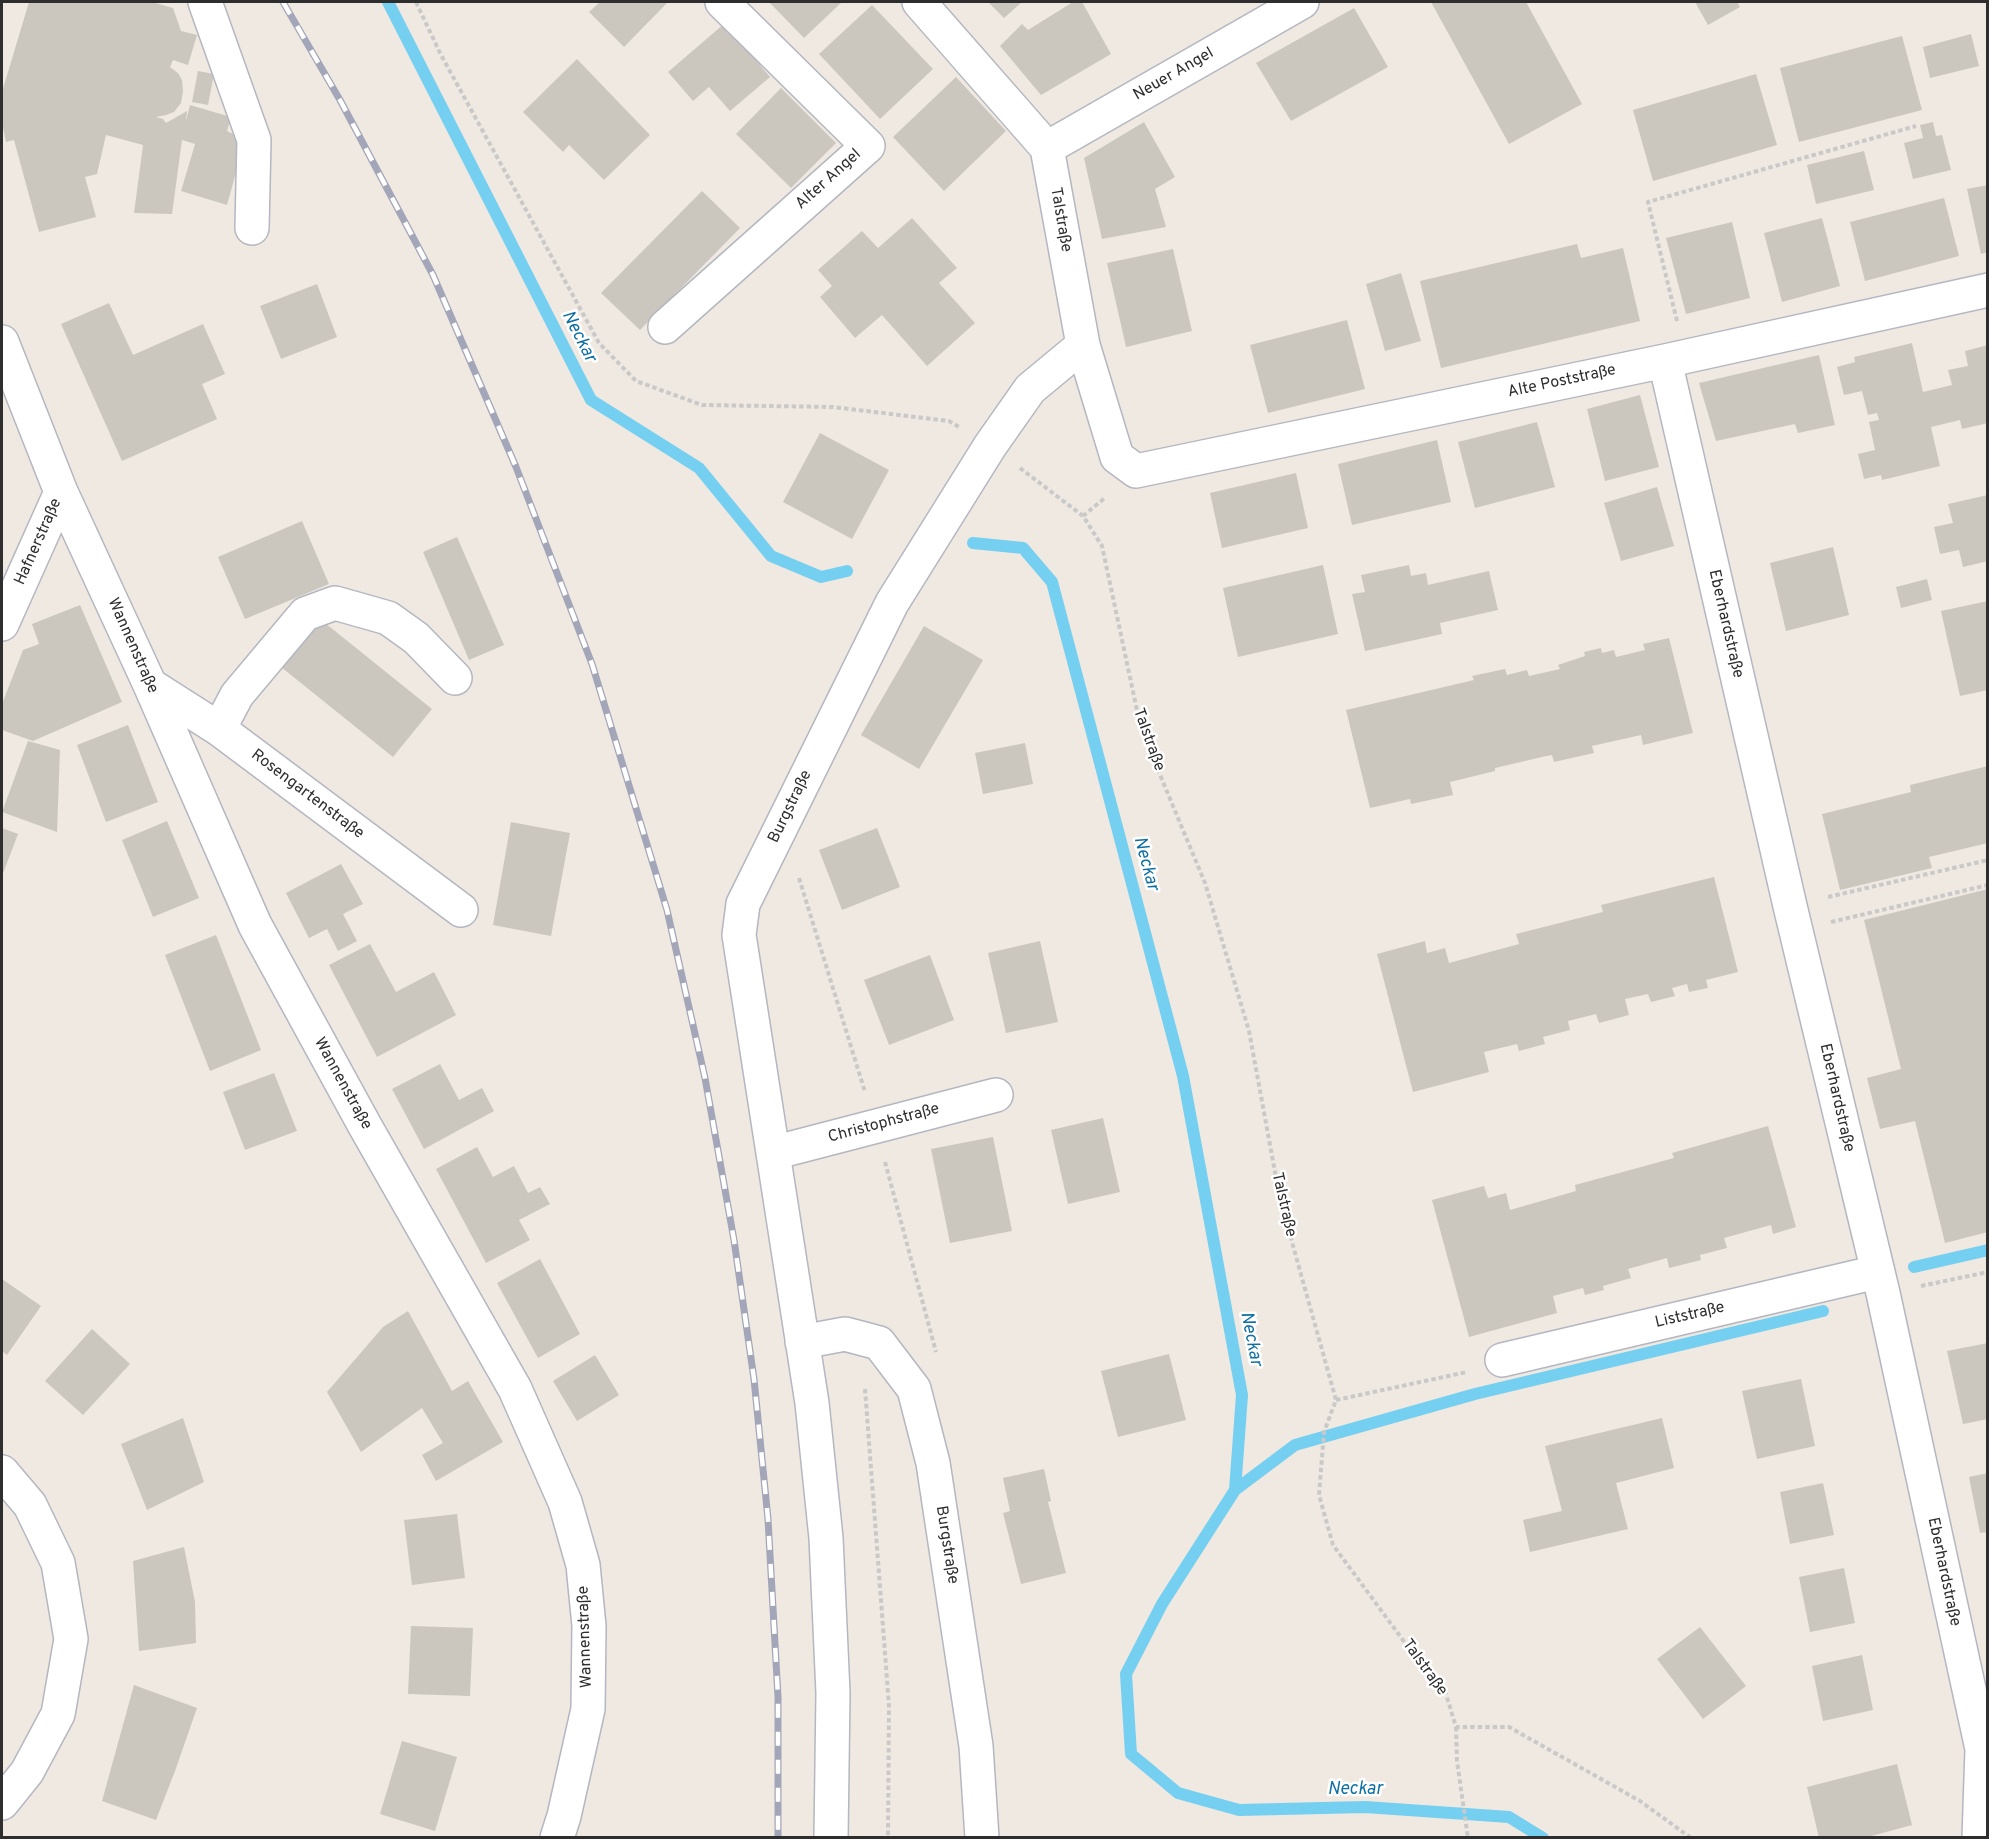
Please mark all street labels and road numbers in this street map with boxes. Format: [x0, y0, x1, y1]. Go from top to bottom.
street label: Neuer Angel [1130, 44, 1218, 106]
street label: Alter Angel [792, 146, 866, 214]
street label: Talstraße [1045, 186, 1075, 254]
street label: Alte Poststraße [1506, 361, 1618, 403]
street label: Hafnerstraße [11, 496, 67, 588]
street label: Eberhardstraße [1703, 568, 1747, 680]
street label: Wannenstraße [102, 595, 162, 697]
street label: Talstraße [1128, 706, 1168, 774]
street label: Rosengartenstraße [247, 746, 367, 844]
street label: Burgstraße [765, 767, 817, 847]
street label: Wannenstraße [309, 1035, 375, 1133]
street label: Eberhardstraße [1814, 1042, 1858, 1154]
street label: Christophstraße [826, 1100, 942, 1148]
street label: Talstraße [1266, 1171, 1300, 1239]
street label: Liststraße [1653, 1299, 1727, 1333]
street label: Burgstraße [930, 1505, 962, 1585]
street label: Eberhardstraße [1922, 1516, 1964, 1628]
street label: Wannenstraße [575, 1585, 597, 1689]
street label: Talstraße [1397, 1636, 1451, 1700]

